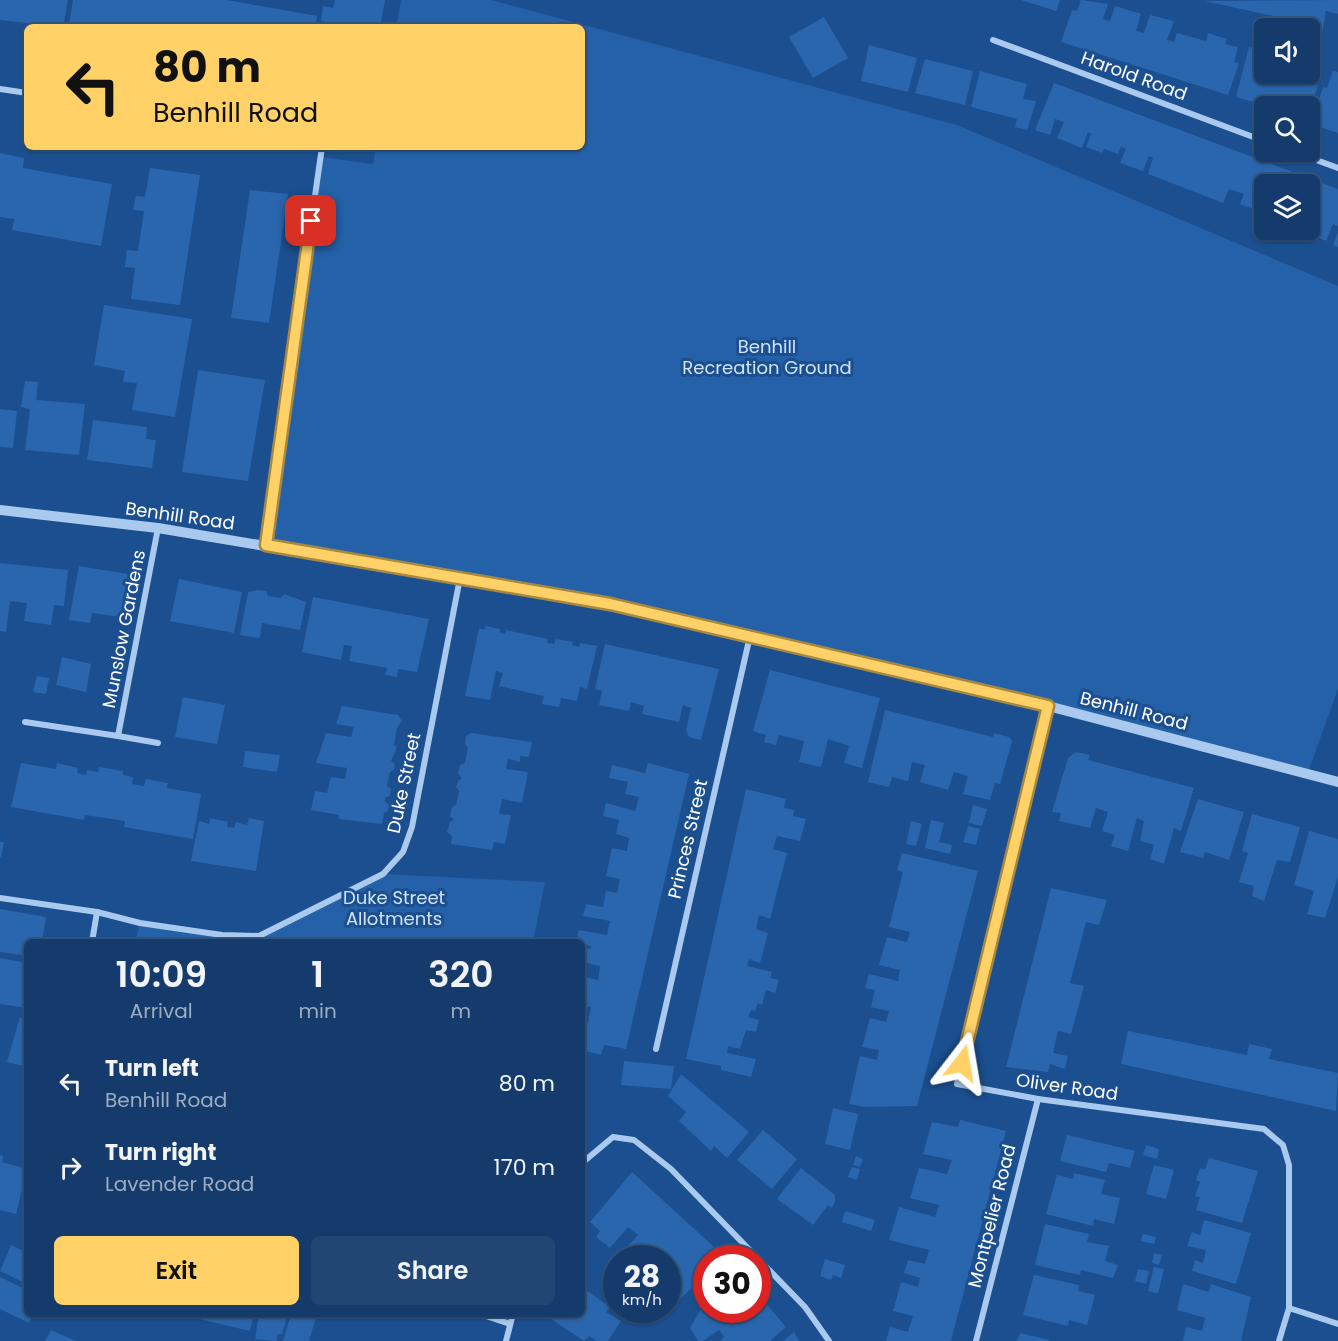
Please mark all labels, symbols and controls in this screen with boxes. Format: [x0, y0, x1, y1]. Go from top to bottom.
map controls [1254, 18, 1320, 240]
button: sound [1254, 18, 1320, 84]
text: 80 m [153, 38, 261, 97]
street label: Harold Road [1078, 45, 1191, 106]
icon: left [54, 48, 132, 126]
text: Benhill Road [153, 94, 318, 131]
button: search [1254, 96, 1320, 162]
button: layers [1254, 174, 1320, 240]
pin [285, 195, 336, 246]
icon: arrive [294, 204, 327, 237]
park label: Benhill Recreation Ground [682, 334, 852, 380]
street label: Benhill Road [124, 495, 236, 536]
street label: Munslow Gardens [96, 548, 151, 710]
street label: Benhill Road [1078, 685, 1191, 736]
street label: Duke Street [381, 730, 426, 835]
street label: Princes Street [662, 777, 713, 901]
park label: Duke Street Allotments [343, 885, 445, 931]
text: 10:09 [115, 949, 207, 1000]
text: 1 [311, 949, 324, 1000]
text: 320 [428, 949, 494, 1000]
text: Arrival [130, 997, 193, 1025]
text: min [298, 997, 337, 1025]
text: m [451, 997, 471, 1025]
position arrow [930, 1031, 994, 1095]
text: Turn left [105, 1053, 199, 1084]
icon: left [54, 1067, 87, 1100]
street label: Oliver Road [1015, 1067, 1120, 1106]
text: 80 m [499, 1068, 555, 1099]
text: Benhill Road [105, 1086, 227, 1114]
text: Turn right [105, 1137, 216, 1168]
street label: Montpelier Road [962, 1142, 1021, 1290]
icon: right [54, 1151, 87, 1184]
text: 170 m [494, 1152, 555, 1183]
text: Lavender Road [105, 1170, 254, 1198]
button: Exit [54, 1236, 299, 1305]
button: Share [311, 1236, 555, 1305]
speed limit sign: 30 [693, 1245, 771, 1323]
text: 28 [624, 1255, 660, 1298]
text: km/h [622, 1289, 662, 1310]

